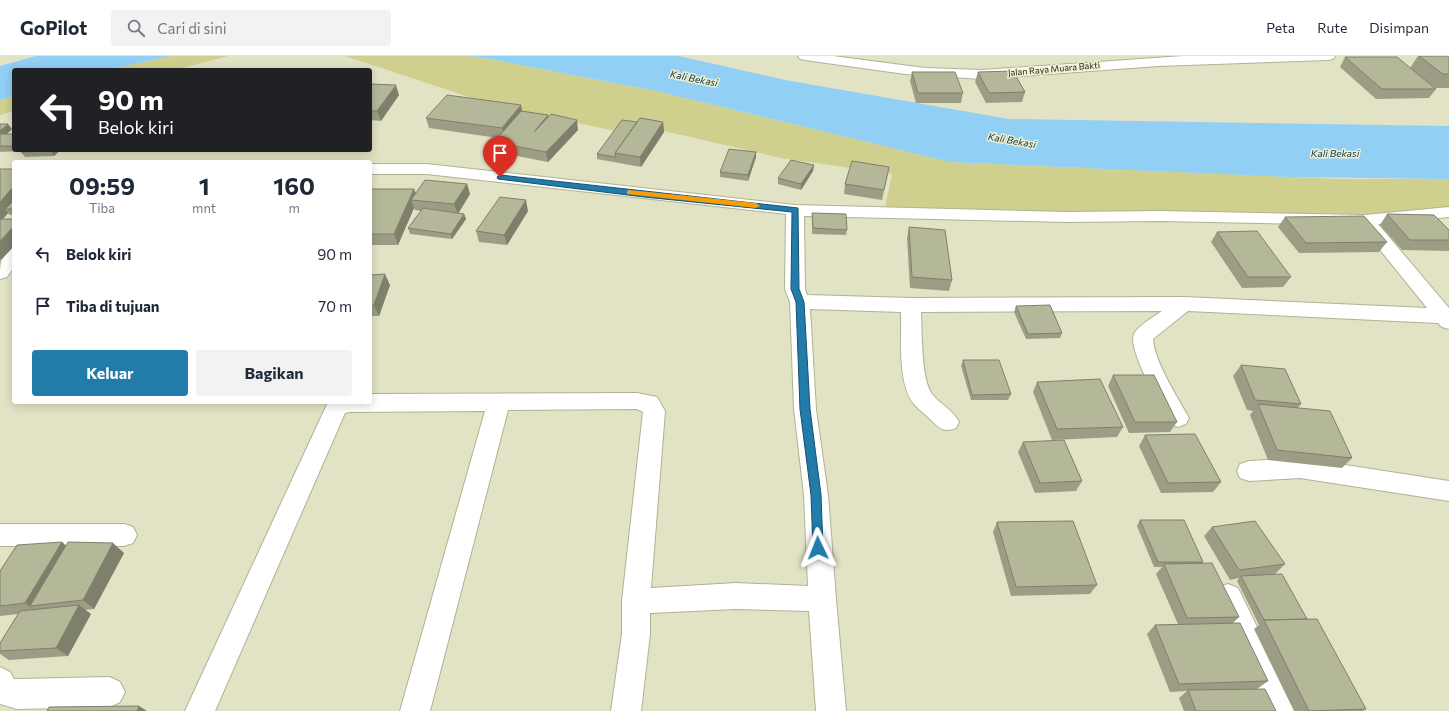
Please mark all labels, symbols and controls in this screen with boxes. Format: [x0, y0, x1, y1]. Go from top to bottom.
search box [111, 10, 391, 46]
text: GoPilot [20, 16, 87, 39]
icon: search [125, 17, 147, 39]
text: Cari di sini [157, 19, 227, 37]
text: Peta [1266, 19, 1295, 36]
text: Rute [1317, 19, 1347, 36]
text: Disimpan [1369, 19, 1429, 36]
street label: Jalan Raya Muara Bakti [1007, 59, 1100, 78]
water label: Kali Bekasi [669, 67, 719, 89]
text: 90 m [98, 82, 164, 116]
icon: left [32, 84, 84, 136]
text: Belok kiri [98, 116, 174, 138]
water label: Kali Bekasi [987, 130, 1037, 150]
pin [483, 136, 517, 177]
icon: arrive [489, 142, 511, 164]
water label: Kali Bekasi [1311, 147, 1360, 159]
text: 09:59 [69, 171, 135, 200]
text: 1 [199, 171, 210, 200]
text: 160 [273, 171, 315, 200]
text: Tiba [89, 200, 115, 216]
text: mnt [192, 200, 216, 216]
text: m [288, 200, 300, 216]
icon: left [32, 243, 54, 265]
text: Belok kiri [66, 245, 132, 263]
text: 90 m [317, 245, 352, 263]
icon: arrive [32, 295, 54, 317]
text: Tiba di tujuan [66, 297, 160, 315]
text: 70 m [318, 297, 352, 315]
button: Keluar [32, 350, 188, 396]
button: Bagikan [196, 350, 352, 396]
position arrow [797, 527, 839, 569]

